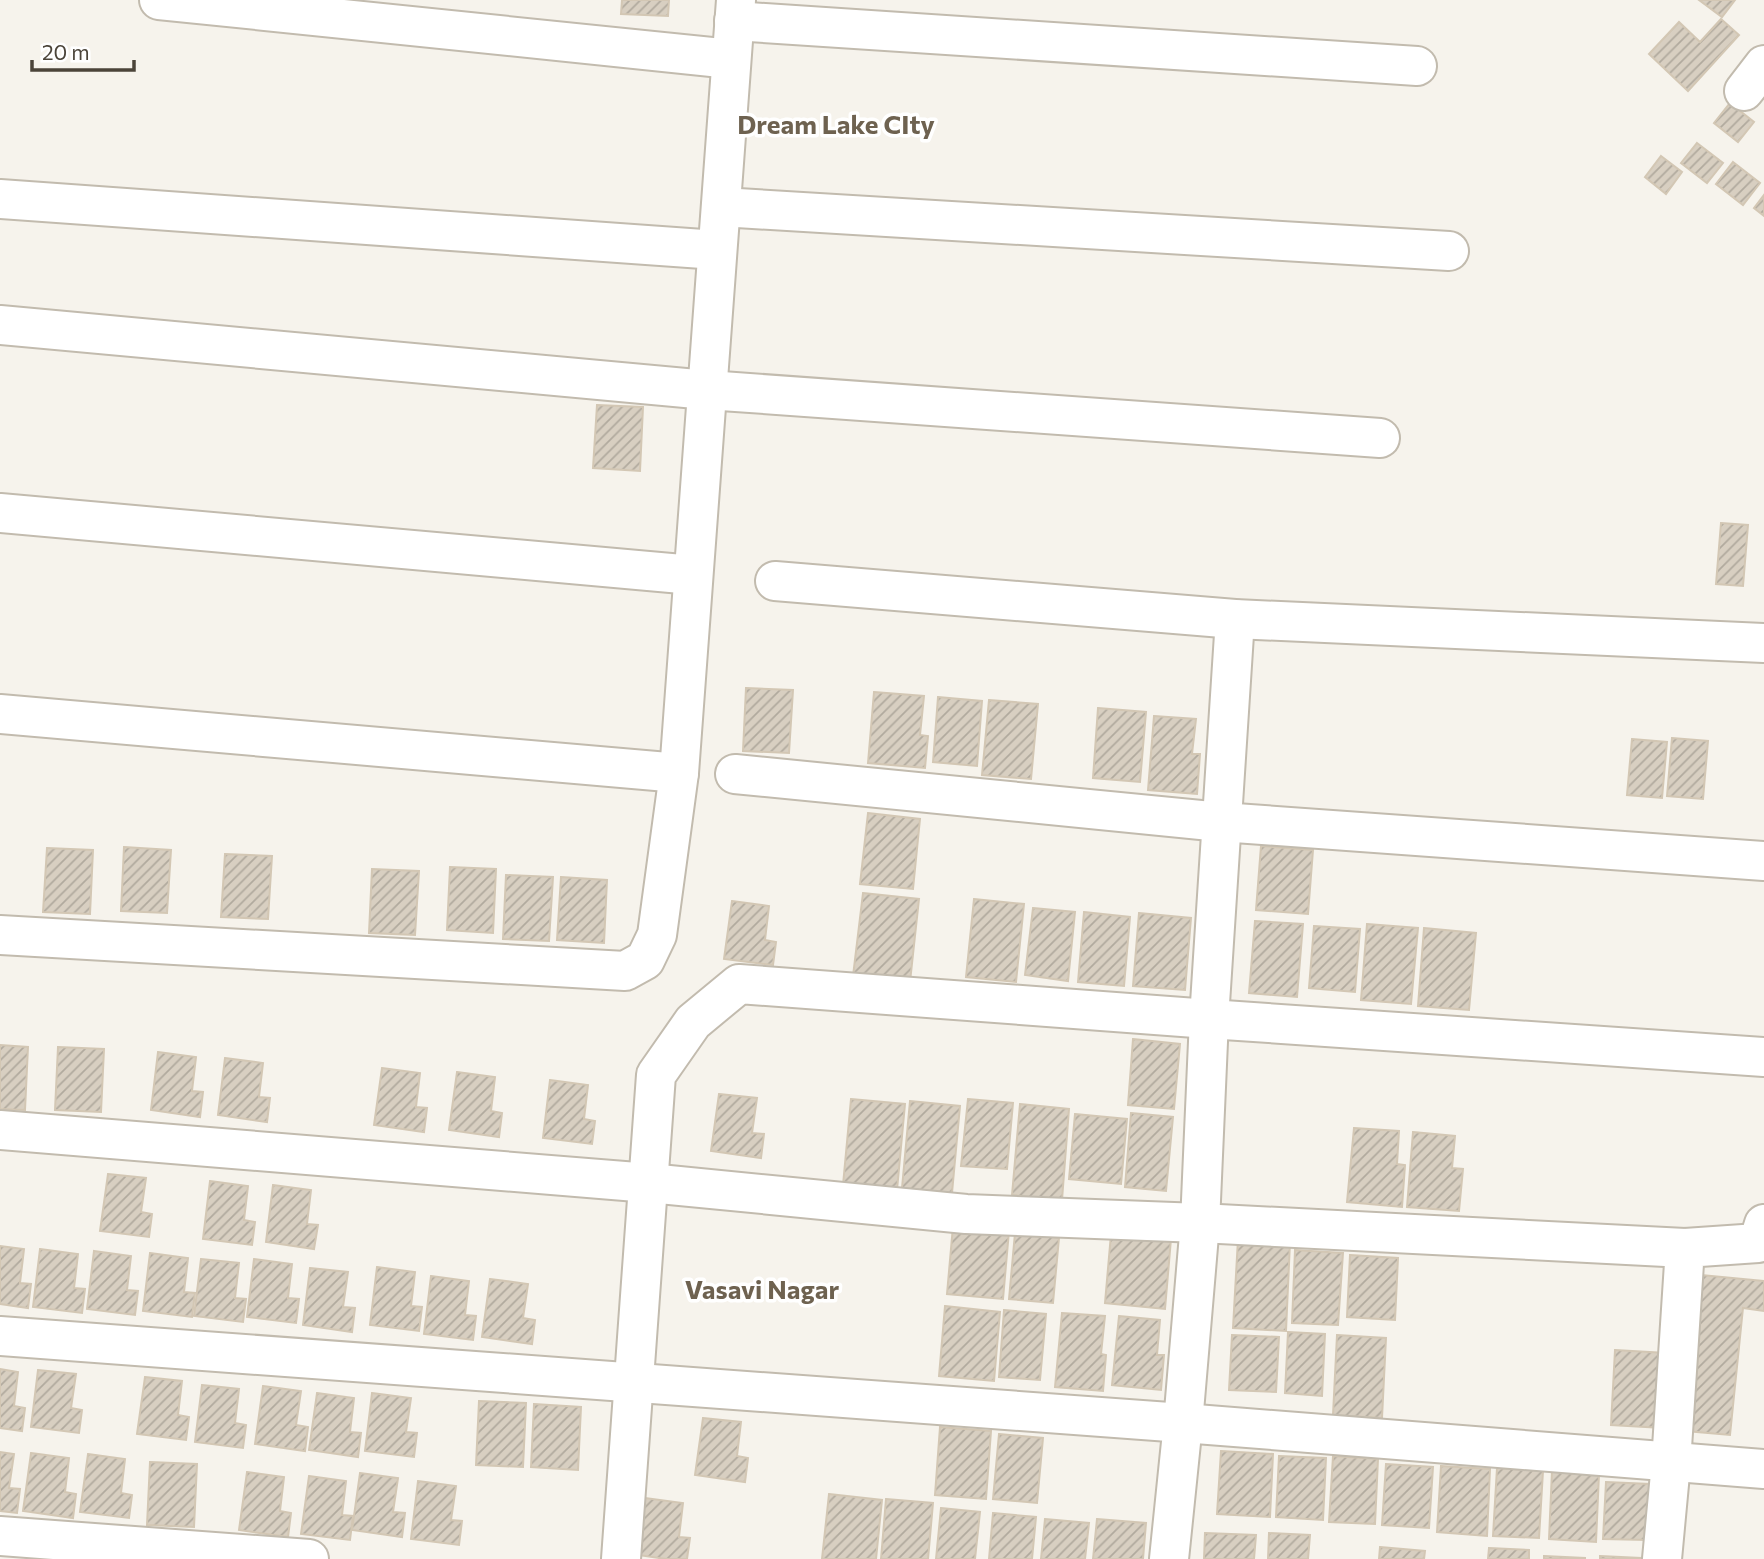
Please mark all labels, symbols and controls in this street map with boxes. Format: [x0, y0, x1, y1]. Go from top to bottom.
scale bar [32, 28, 133, 72]
text: 20 m [42, 39, 90, 64]
district label: Dream Lake CIty [737, 108, 935, 139]
district label: Vasavi Nagar [685, 1273, 839, 1304]

